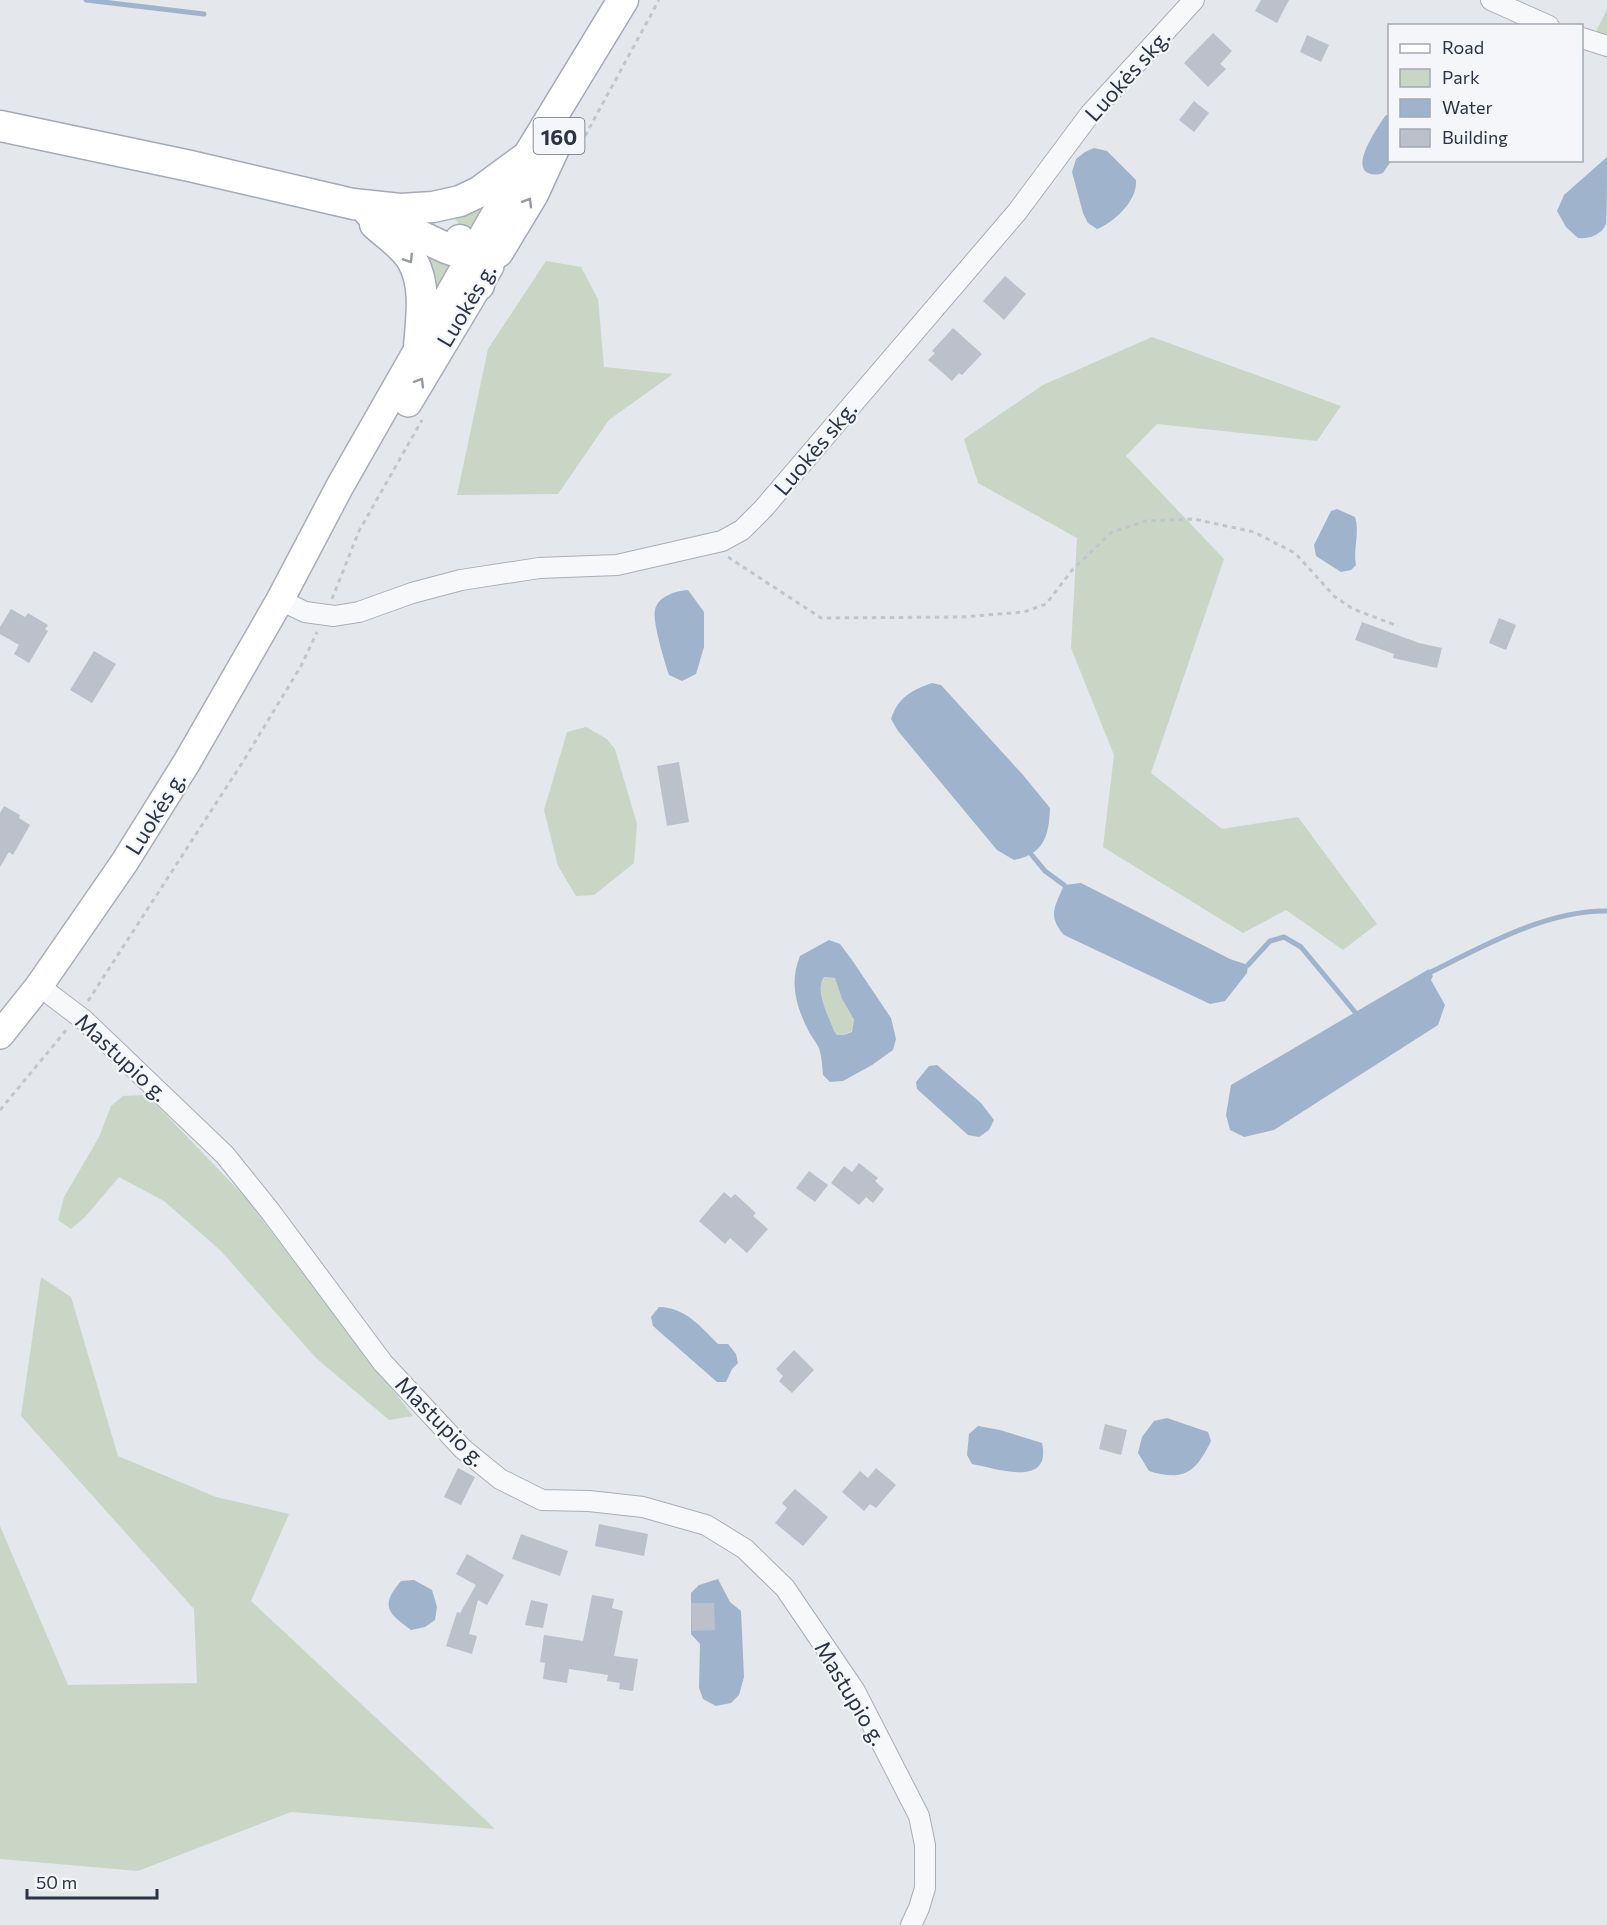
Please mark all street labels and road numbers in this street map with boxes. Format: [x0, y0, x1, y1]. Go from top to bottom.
street label: Luokės skg. [1079, 23, 1175, 127]
road number: 160 [534, 118, 584, 154]
street label: Luokės g. [431, 258, 501, 352]
street label: Luokės skg. [768, 396, 862, 500]
street label: Luokės g. [119, 767, 191, 859]
street label: Mastupio g. [70, 1007, 174, 1107]
street label: Mastupio g. [390, 1370, 492, 1472]
street label: Mastupio g. [809, 1636, 893, 1750]

